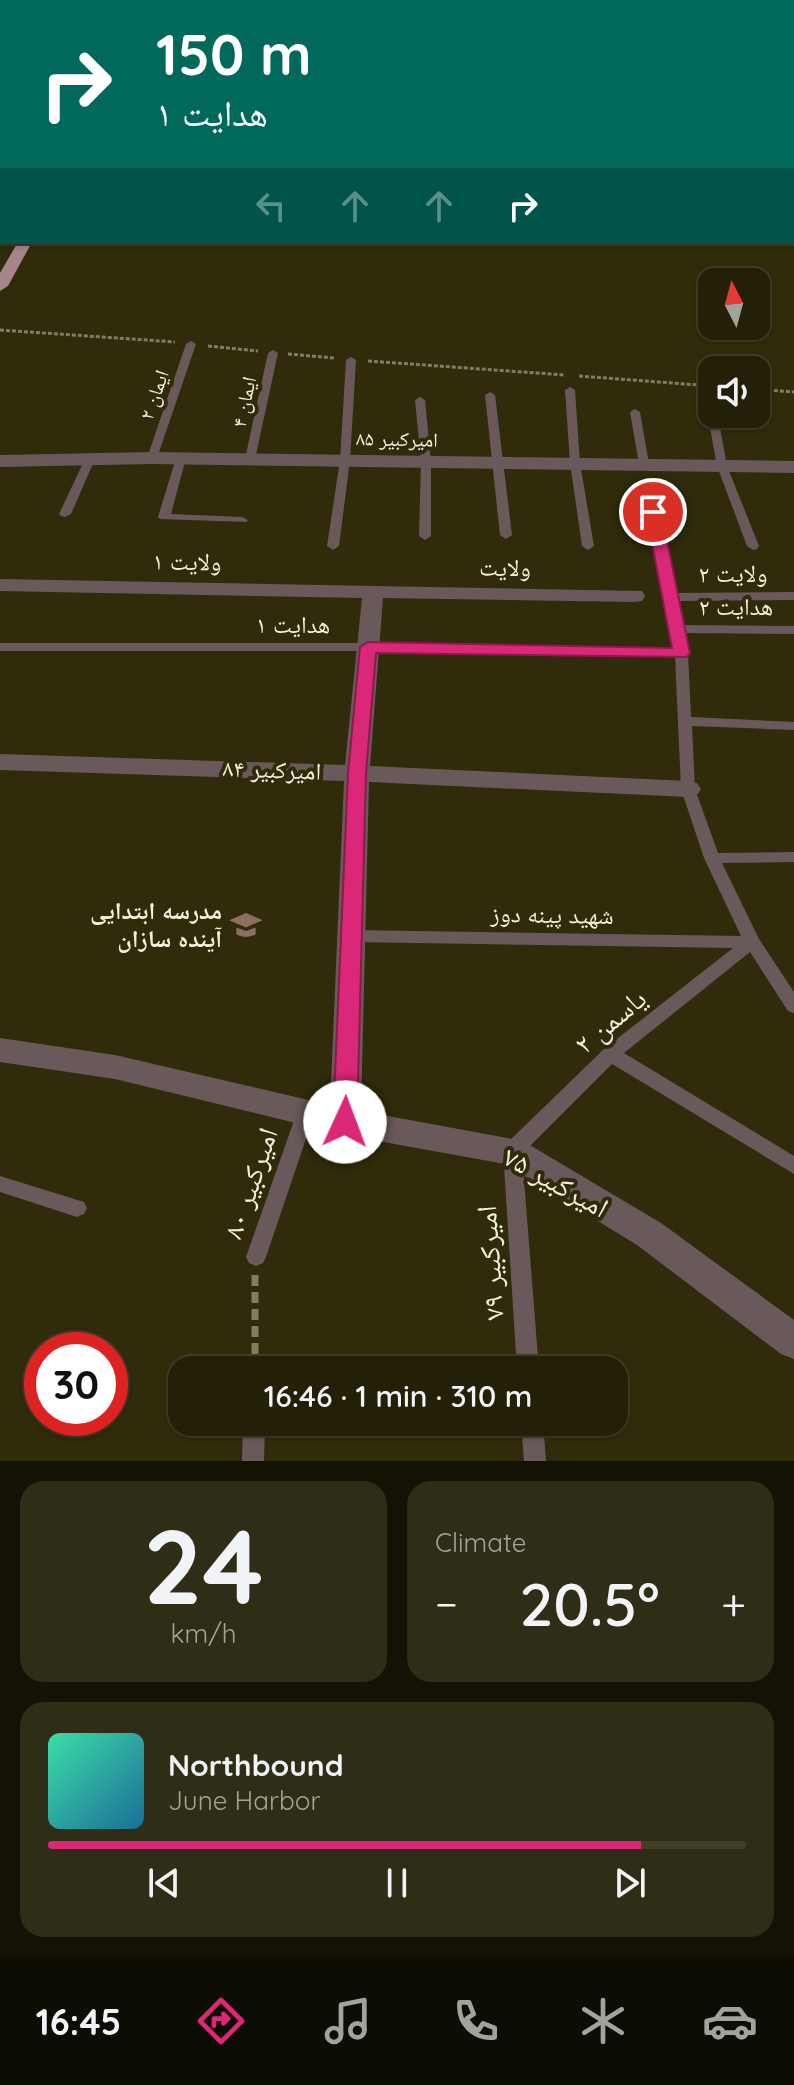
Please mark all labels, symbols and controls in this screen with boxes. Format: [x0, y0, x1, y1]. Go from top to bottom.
text: 150 m [156, 19, 312, 89]
icon: right [24, 32, 128, 136]
text: هدایت ۱ [156, 90, 268, 135]
icon: left [249, 184, 293, 228]
icon: ahead [333, 184, 377, 228]
icon: ahead [417, 184, 461, 228]
icon: right [501, 184, 545, 228]
north arrow [698, 268, 770, 340]
map controls [698, 268, 770, 428]
button: sound [698, 356, 770, 428]
street label: ایمان ۲ [133, 367, 174, 423]
street label: ایمان ۴ [226, 374, 261, 429]
street label: امیرکبیر ۸۵ [356, 425, 438, 452]
pin [619, 478, 687, 546]
icon: arrive [631, 490, 675, 534]
street label: ولایت ۱ [152, 545, 222, 577]
street label: ولایت [479, 552, 531, 582]
street label: ولایت ۲ [699, 558, 767, 588]
street label: هدایت ۲ [699, 591, 773, 621]
street label: هدایت ۱ [256, 609, 330, 639]
street label: امیرکبیر ۸۴ [222, 752, 322, 786]
place label: مدرسه ابتدایی آینده سازان [90, 895, 222, 953]
street label: شهید پینه دوز [489, 898, 614, 930]
school or university icon: مدرسه ابتدایی آینده سازان [229, 908, 263, 942]
street label: یاسمن ۲ [567, 980, 653, 1062]
position arrow [303, 1080, 387, 1164]
street label: امیرکبیر ۸۰ [214, 1123, 285, 1243]
street label: امیرکبیر ۷۵ [498, 1138, 615, 1225]
street label: امیرکبیر ۷۹ [468, 1205, 511, 1322]
speed limit sign: 30 [24, 1332, 128, 1436]
text: 16:46 · 1 min · 310 m [264, 1377, 532, 1415]
text: 24 [143, 1500, 264, 1630]
text: Climate [435, 1526, 526, 1559]
text: 20.5° [519, 1566, 660, 1641]
text: − [435, 1576, 458, 1631]
text: + [721, 1576, 746, 1631]
text: km/h [171, 1617, 236, 1650]
text: Northbound [168, 1746, 344, 1784]
text: June Harbor [168, 1784, 320, 1817]
icon: previous [142, 1861, 186, 1905]
icon: pause [375, 1861, 419, 1905]
icon: next [608, 1861, 652, 1905]
icon: directions [193, 1993, 249, 2049]
icon: music [320, 1993, 376, 2049]
icon: phone [448, 1993, 504, 2049]
icon: climate [575, 1993, 631, 2049]
icon: car [702, 1993, 758, 2049]
text: 16:45 [36, 1999, 121, 2044]

